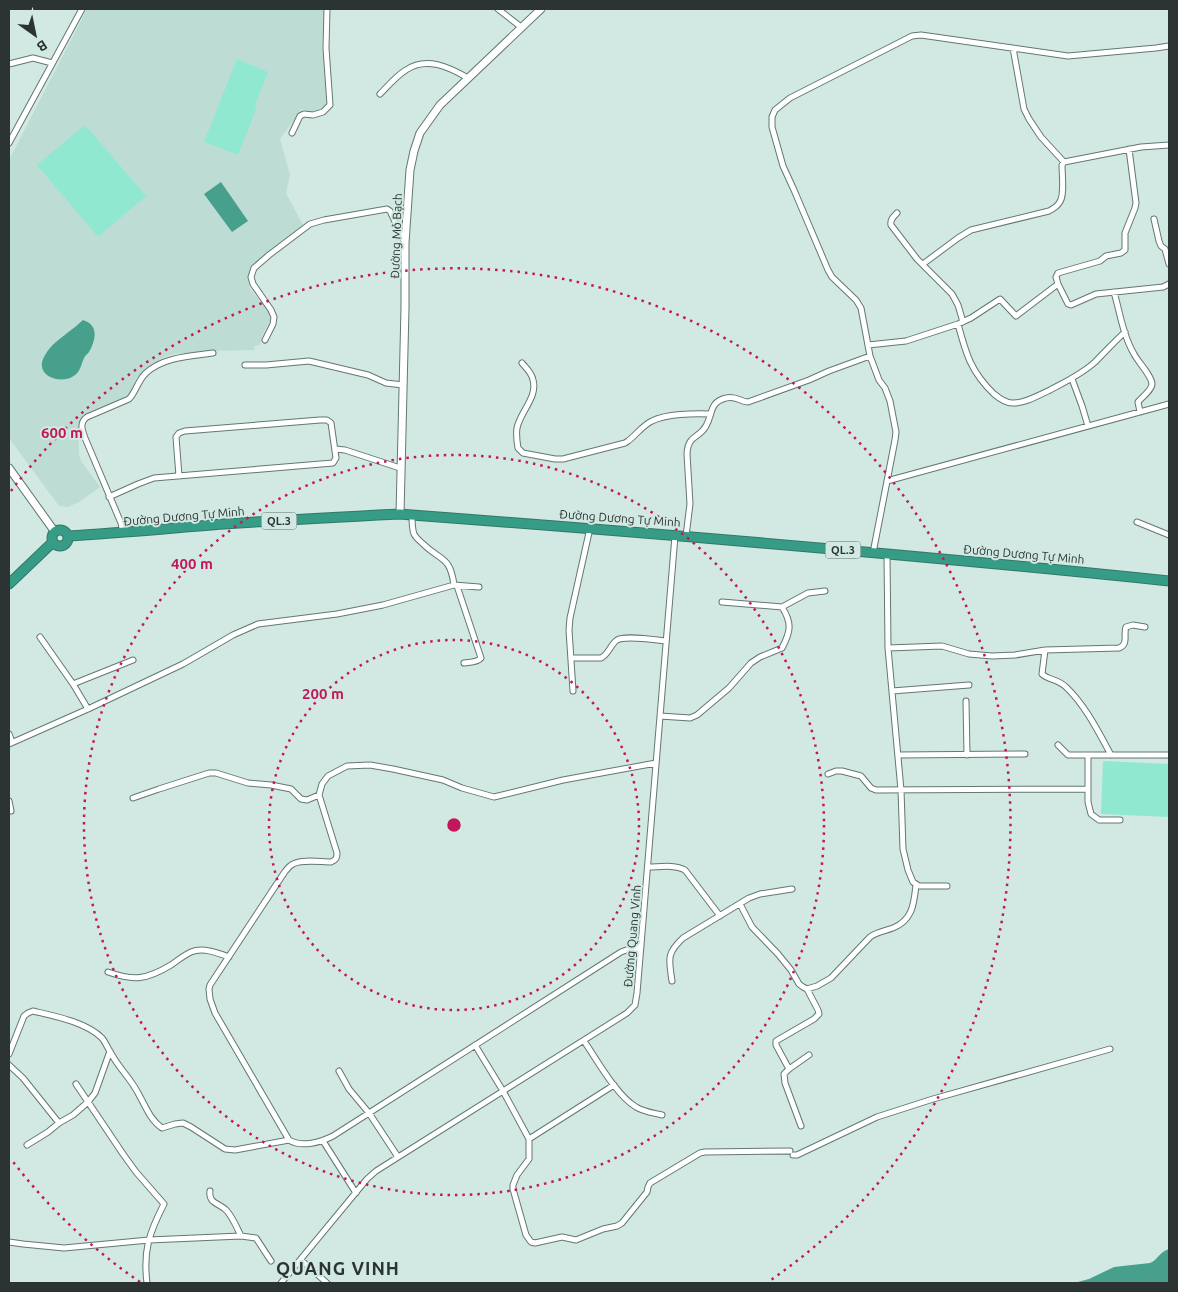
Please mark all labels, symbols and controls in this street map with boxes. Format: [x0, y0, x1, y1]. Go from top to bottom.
north arrow [10, 10, 60, 60]
text: B [34, 37, 50, 55]
street label: Đường Mỏ Bạch [388, 193, 405, 279]
text: 600 m [41, 424, 83, 441]
street label: Đường Dương Tự Minh [123, 504, 245, 529]
street label: Đường Dương Tự Minh [559, 507, 681, 530]
road number: QL.3 [262, 512, 296, 530]
road number: QL.3 [826, 542, 860, 558]
street label: Đường Dương Tự Minh [963, 542, 1085, 567]
text: 400 m [171, 555, 213, 572]
text: 200 m [302, 685, 344, 702]
centre of rings [445, 816, 463, 834]
street label: Đường Quang Vinh [621, 884, 643, 988]
district label: QUANG VINH [276, 1258, 400, 1278]

